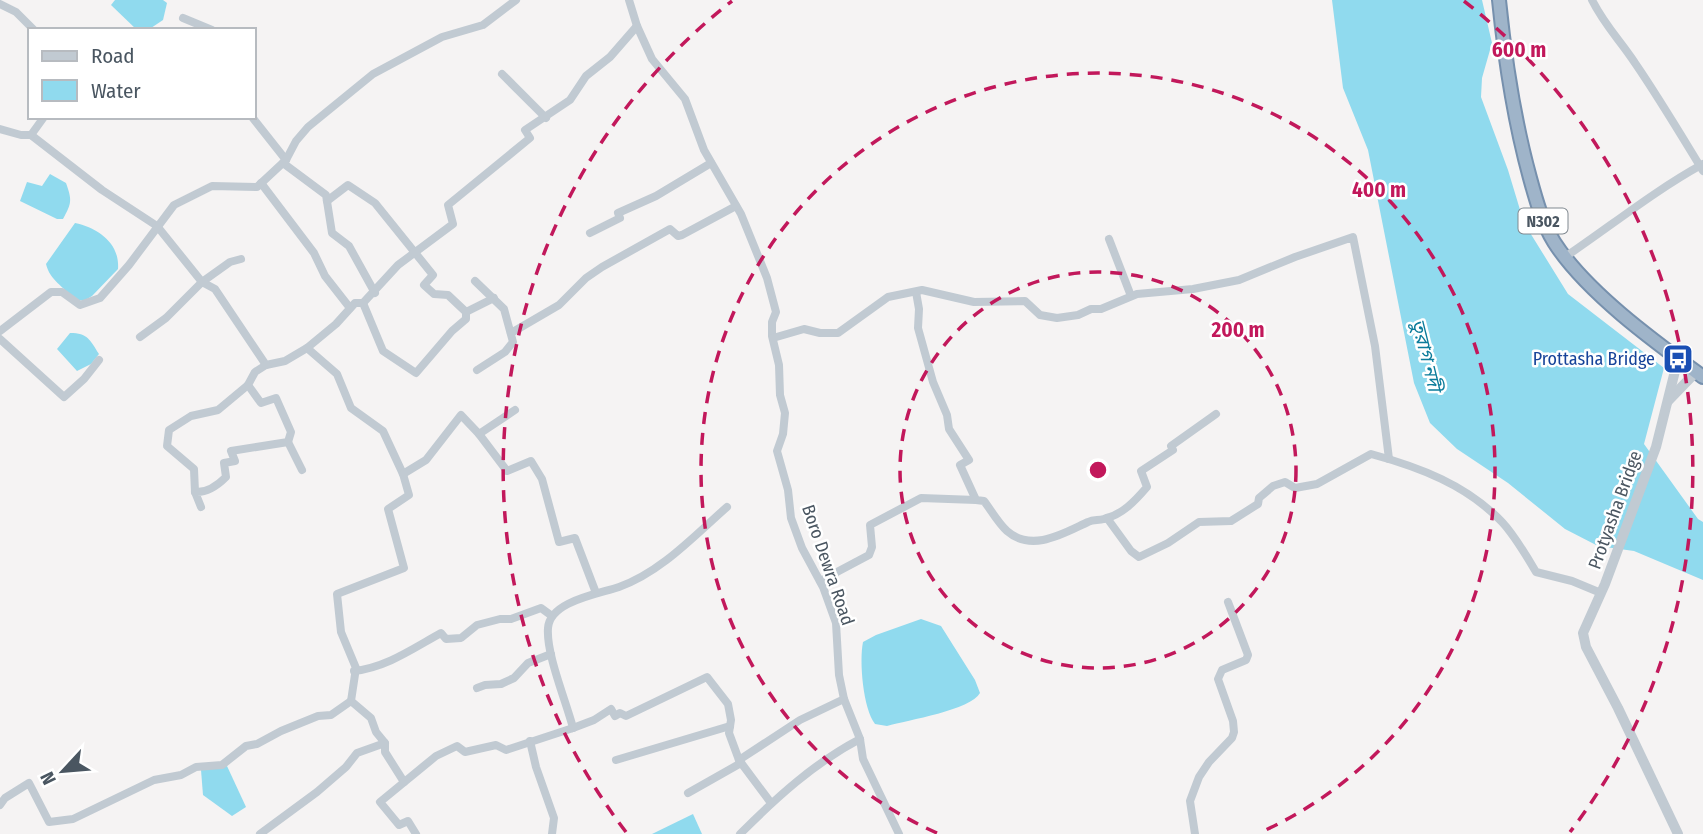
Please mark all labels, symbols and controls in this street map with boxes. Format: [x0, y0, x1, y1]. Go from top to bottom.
legend [28, 28, 256, 119]
text: 600 m [1492, 37, 1546, 63]
text: Road [91, 43, 135, 69]
text: Water [91, 78, 141, 104]
text: 400 m [1352, 177, 1406, 203]
road number: N302 [1518, 209, 1568, 234]
text: 200 m [1210, 317, 1265, 343]
water label: তুরাগ নদী [1406, 317, 1448, 397]
bus stop icon: Prottasha Bridge [1661, 342, 1695, 376]
place label: Prottasha Bridge [1533, 348, 1655, 370]
street label: Protyasha Bridge [1583, 448, 1647, 572]
centre of rings [1086, 458, 1110, 482]
street label: Boro Dewra Road [797, 502, 859, 628]
north arrow [28, 736, 98, 806]
text: N [35, 768, 61, 788]

